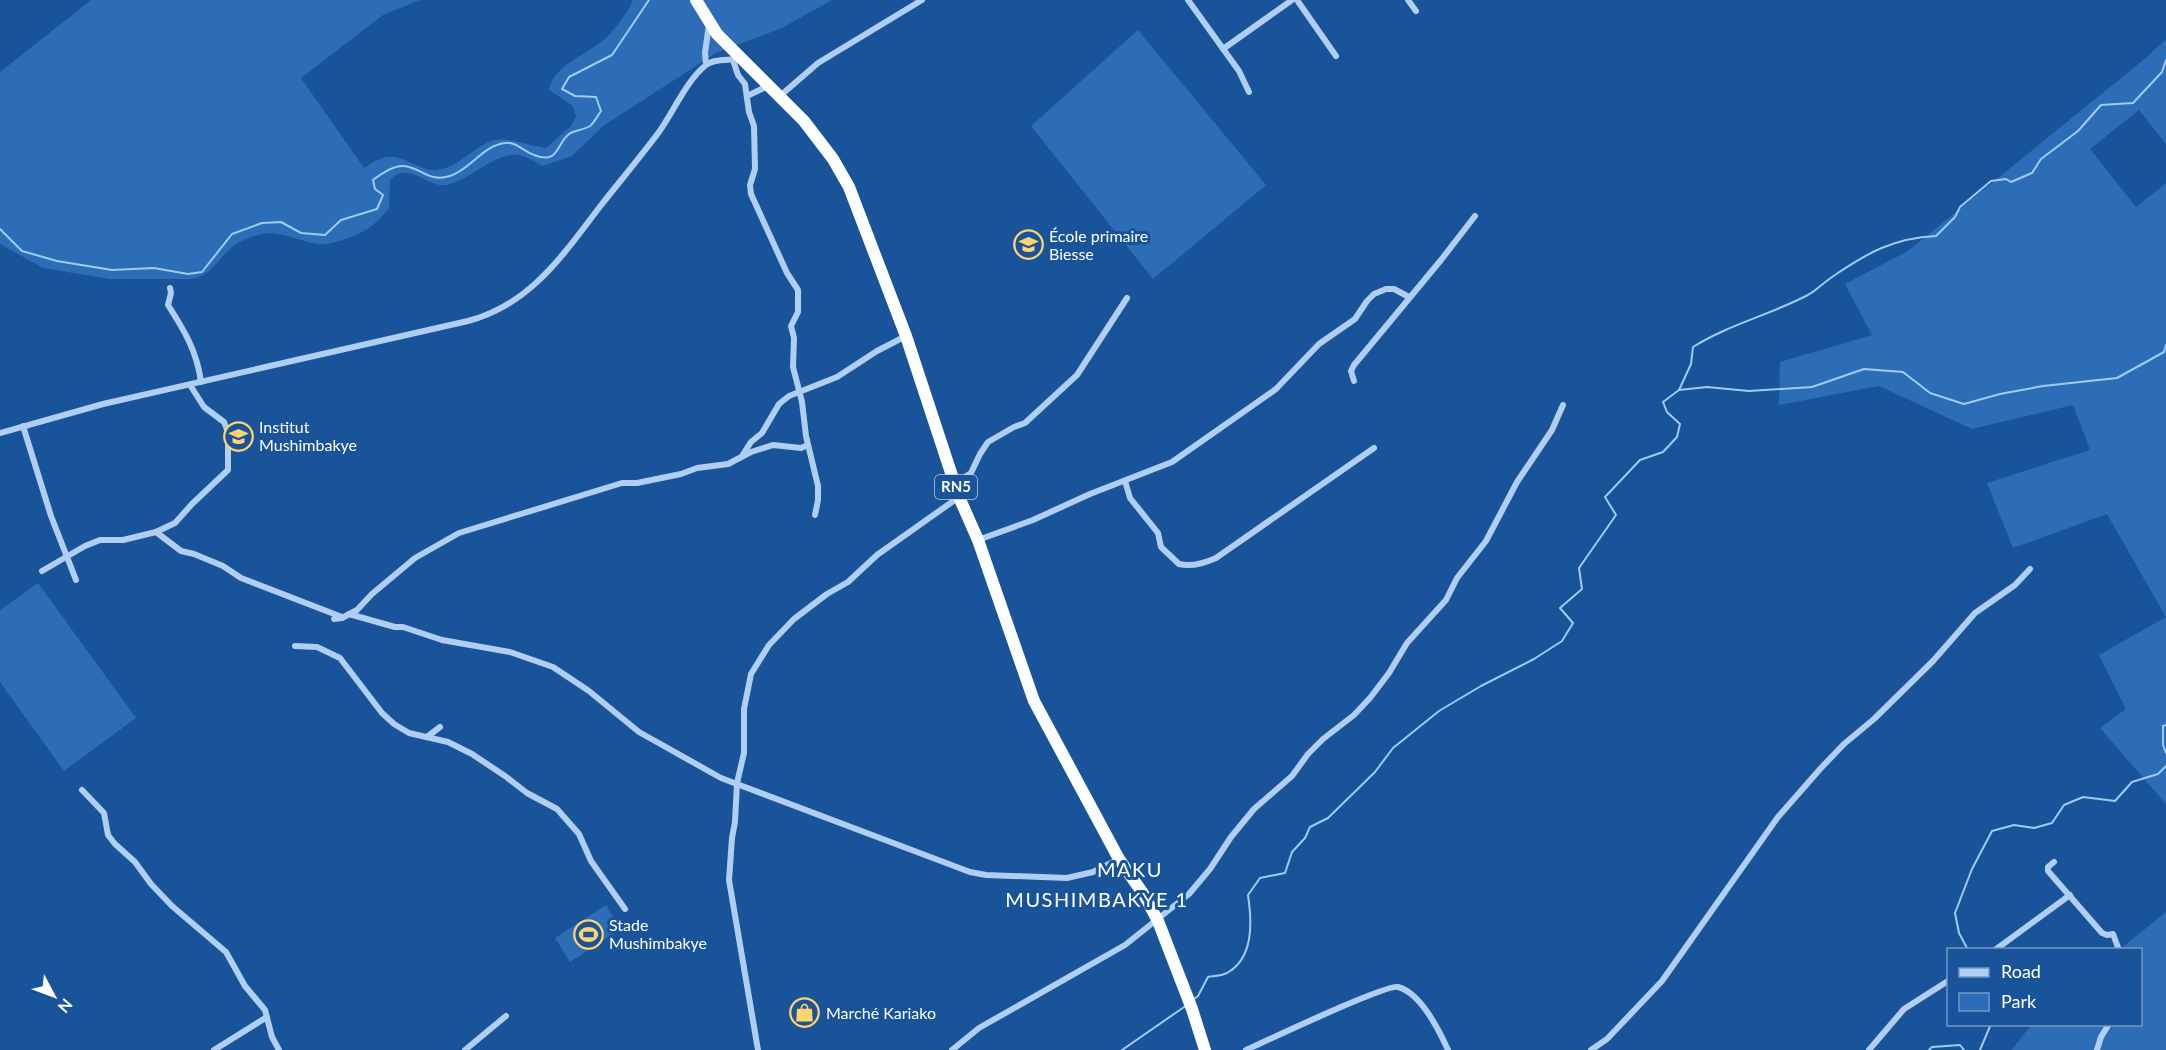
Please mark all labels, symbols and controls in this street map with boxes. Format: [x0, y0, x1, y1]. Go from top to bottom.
place label: École primaire Biesse [1049, 226, 1148, 263]
school or university icon: École primaire Biesse [1012, 229, 1044, 261]
place label: Institut Mushimbakye [259, 417, 357, 454]
school or university icon: Institut Mushimbakye [222, 420, 254, 452]
road number: RN5 [935, 475, 977, 499]
district label: MAKU [1097, 857, 1163, 881]
district label: MUSHIMBAKYE 1 [1005, 887, 1189, 911]
place label: Stade Mushimbakye [609, 915, 707, 952]
sports icon: Stade Mushimbakye [572, 918, 604, 950]
legend [1947, 948, 2142, 1026]
text: Road [2001, 960, 2041, 982]
north arrow [24, 966, 84, 1026]
text: Park [2001, 990, 2037, 1012]
text: N [54, 995, 77, 1017]
shop icon: Marché Kariako [789, 997, 821, 1029]
place label: Marché Kariako [826, 1003, 936, 1022]

